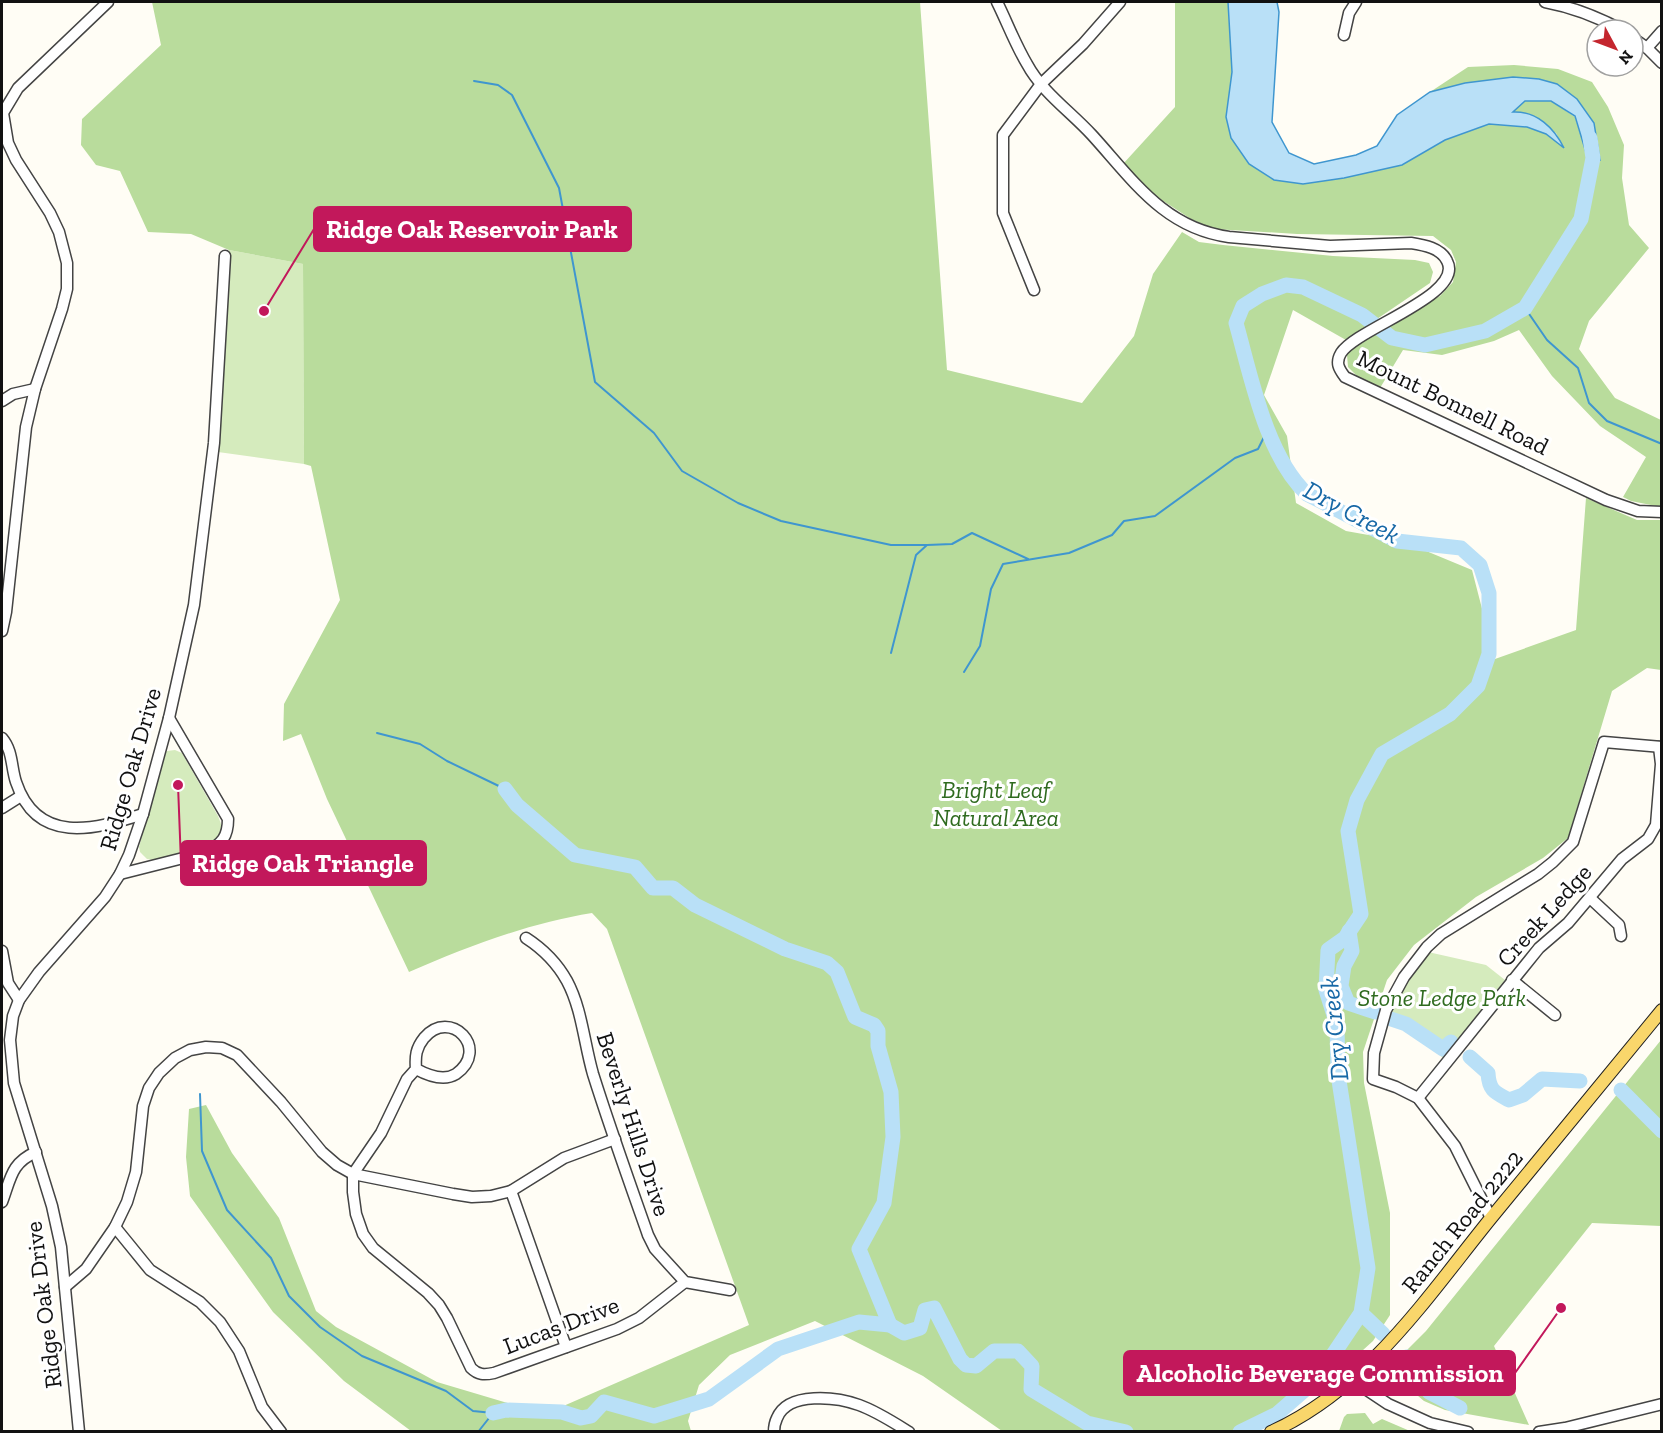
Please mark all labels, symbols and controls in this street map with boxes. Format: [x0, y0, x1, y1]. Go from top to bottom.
north arrow [1585, 18, 1645, 78]
text: N [1615, 47, 1637, 68]
callout: Ridge Oak Reservoir Park [314, 207, 631, 251]
text: Ridge Oak Reservoir Park [326, 213, 619, 245]
street label: Mount Bonnell Road [1352, 343, 1554, 461]
water label: Dry Creek [1299, 473, 1405, 551]
street label: Ridge Oak Drive [93, 684, 167, 854]
park label: Bright Leaf Natural Area [933, 775, 1059, 832]
callout: Ridge Oak Triangle [181, 841, 426, 885]
text: Ridge Oak Triangle [192, 847, 414, 879]
street label: Creek Ledge [1490, 858, 1598, 972]
water label: Dry Creek [1313, 976, 1355, 1082]
park label: Stone Ledge Park [1358, 983, 1526, 1012]
street label: Beverly Hills Drive [591, 1028, 677, 1220]
street label: Ranch Road 2222 [1395, 1143, 1529, 1299]
street label: Ridge Oak Drive [18, 1220, 68, 1390]
street label: Lucas Drive [499, 1290, 623, 1360]
callout: Alcoholic Beverage Commission [1124, 1351, 1515, 1395]
text: Alcoholic Beverage Commission [1136, 1357, 1504, 1389]

